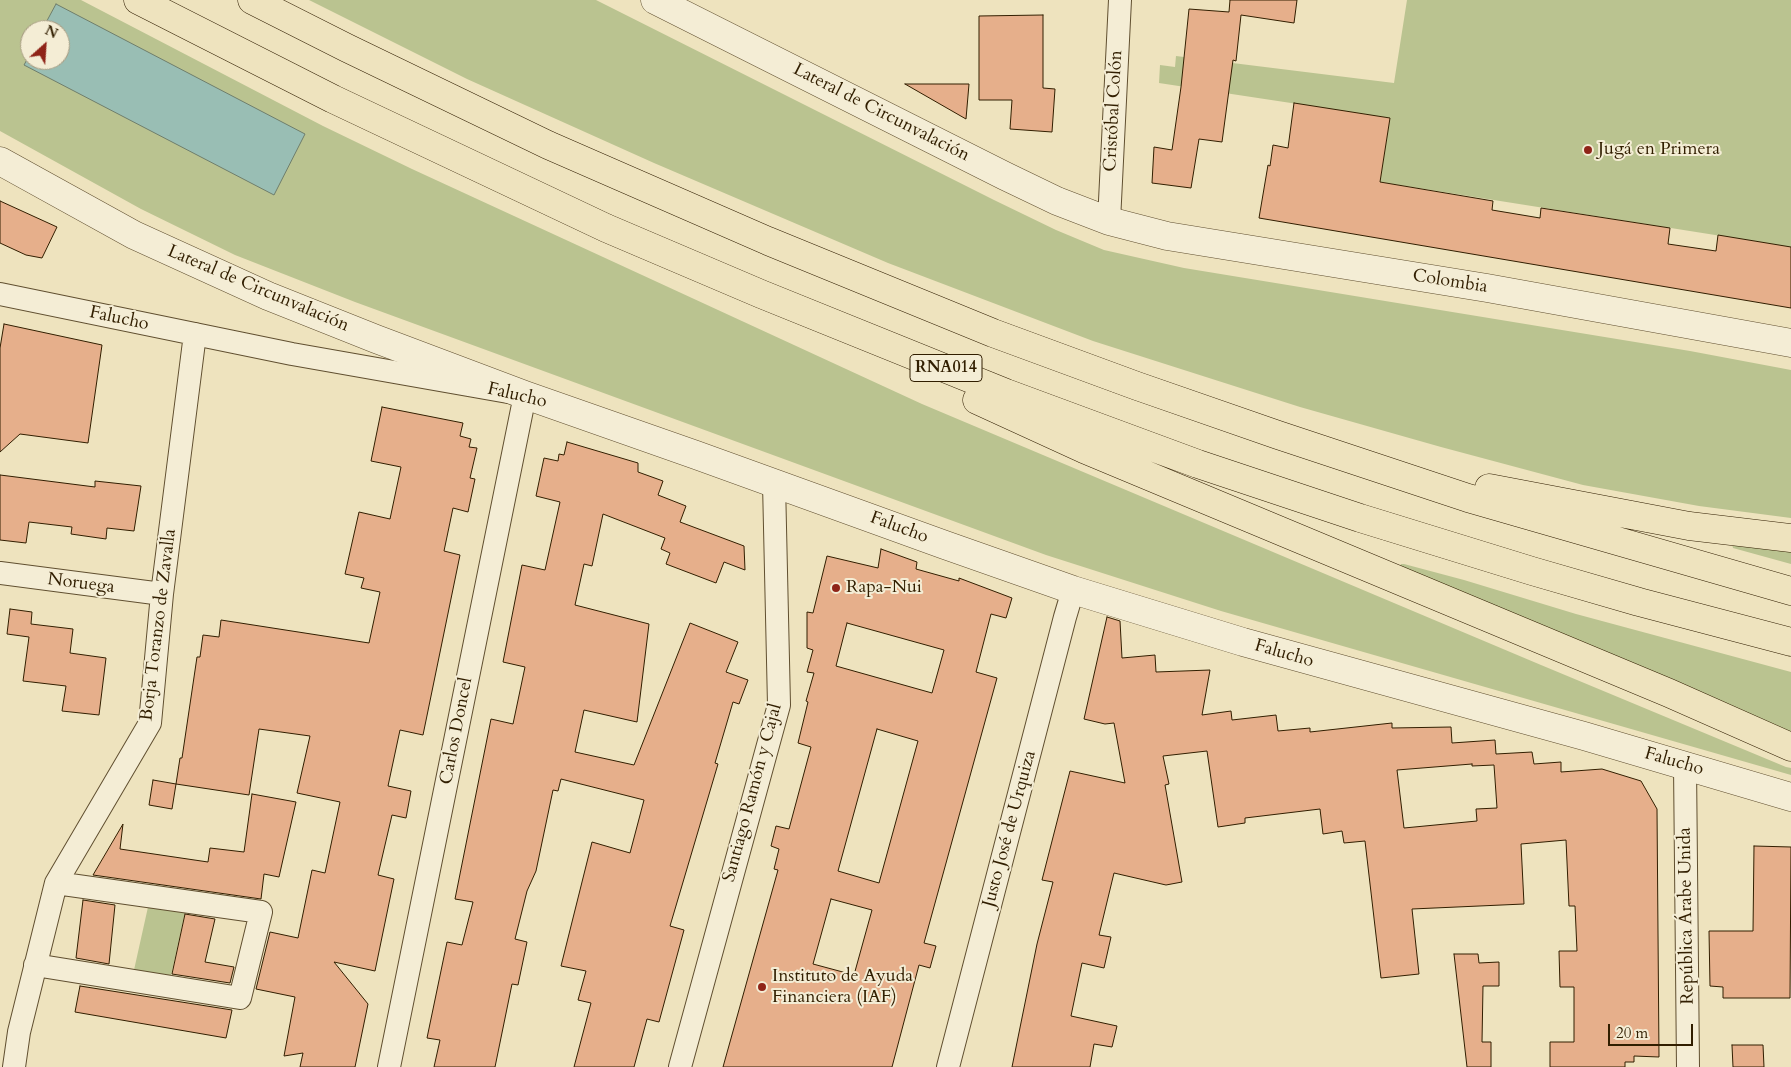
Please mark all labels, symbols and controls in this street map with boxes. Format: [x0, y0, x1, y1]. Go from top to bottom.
north arrow [20, 20, 70, 70]
text: N [42, 21, 61, 43]
street label: Cristóbal Colón [1100, 50, 1128, 172]
street label: Lateral de Circunvalación [789, 59, 973, 167]
place label: Jugá en Primera [1598, 139, 1720, 161]
marker: Jugá en Primera [1582, 144, 1594, 156]
street label: Lateral de Circunvalación [164, 241, 352, 337]
street label: Colombia [1411, 265, 1489, 299]
street label: Falucho [87, 302, 151, 336]
road number: RNA014 [910, 354, 982, 382]
street label: Falucho [485, 379, 549, 413]
street label: Falucho [867, 508, 931, 548]
street label: Borja Toranzo de Zavalla [136, 528, 182, 722]
street label: Noruega [46, 569, 116, 599]
place label: Rapa-Nui [846, 577, 922, 599]
marker: Rapa-Nui [830, 582, 842, 594]
street label: Falucho [1252, 635, 1316, 673]
street label: Carlos Doncel [436, 676, 478, 786]
street label: Santiago Ramón y Cajal [719, 701, 787, 885]
street label: Falucho [1642, 743, 1706, 781]
street label: Justo José de Urquiza [979, 748, 1041, 910]
street label: República Árabe Unida [1675, 827, 1699, 1005]
place label: Instituto de Ayuda Financiera (IAF) [772, 966, 913, 1009]
marker: Instituto de Ayuda Financiera (IAF) [756, 981, 768, 993]
scale bar [1611, 1014, 1696, 1046]
text: 20 m [1616, 1023, 1648, 1043]

